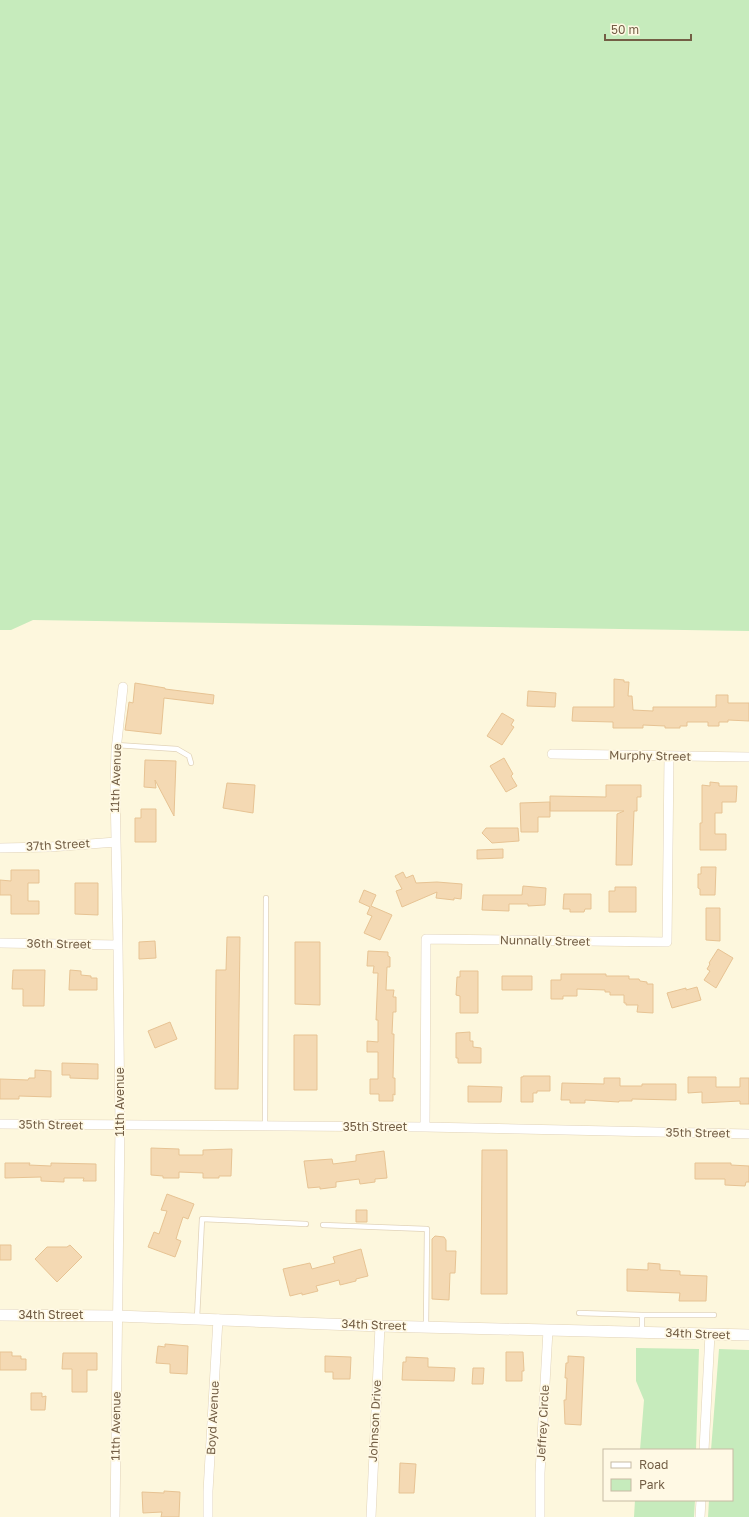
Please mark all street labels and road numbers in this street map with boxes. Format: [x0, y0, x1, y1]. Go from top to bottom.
street label: 11th Avenue [107, 743, 124, 813]
street label: Murphy Street [609, 747, 691, 764]
street label: 37th Street [26, 835, 91, 854]
street label: Nunnally Street [500, 932, 591, 949]
street label: 36th Street [26, 935, 92, 952]
street label: 11th Avenue [112, 1067, 127, 1137]
street label: 35th Street [19, 1116, 84, 1133]
street label: 35th Street [343, 1119, 408, 1134]
street label: 35th Street [666, 1124, 731, 1141]
street label: 34th Street [18, 1307, 84, 1322]
street label: 34th Street [341, 1316, 407, 1333]
street label: 34th Street [665, 1325, 731, 1342]
street label: Johnson Drive [365, 1379, 384, 1462]
street label: Boyd Avenue [203, 1380, 222, 1455]
street label: Jeffrey Circle [533, 1384, 552, 1462]
street label: 11th Avenue [107, 1391, 124, 1461]

